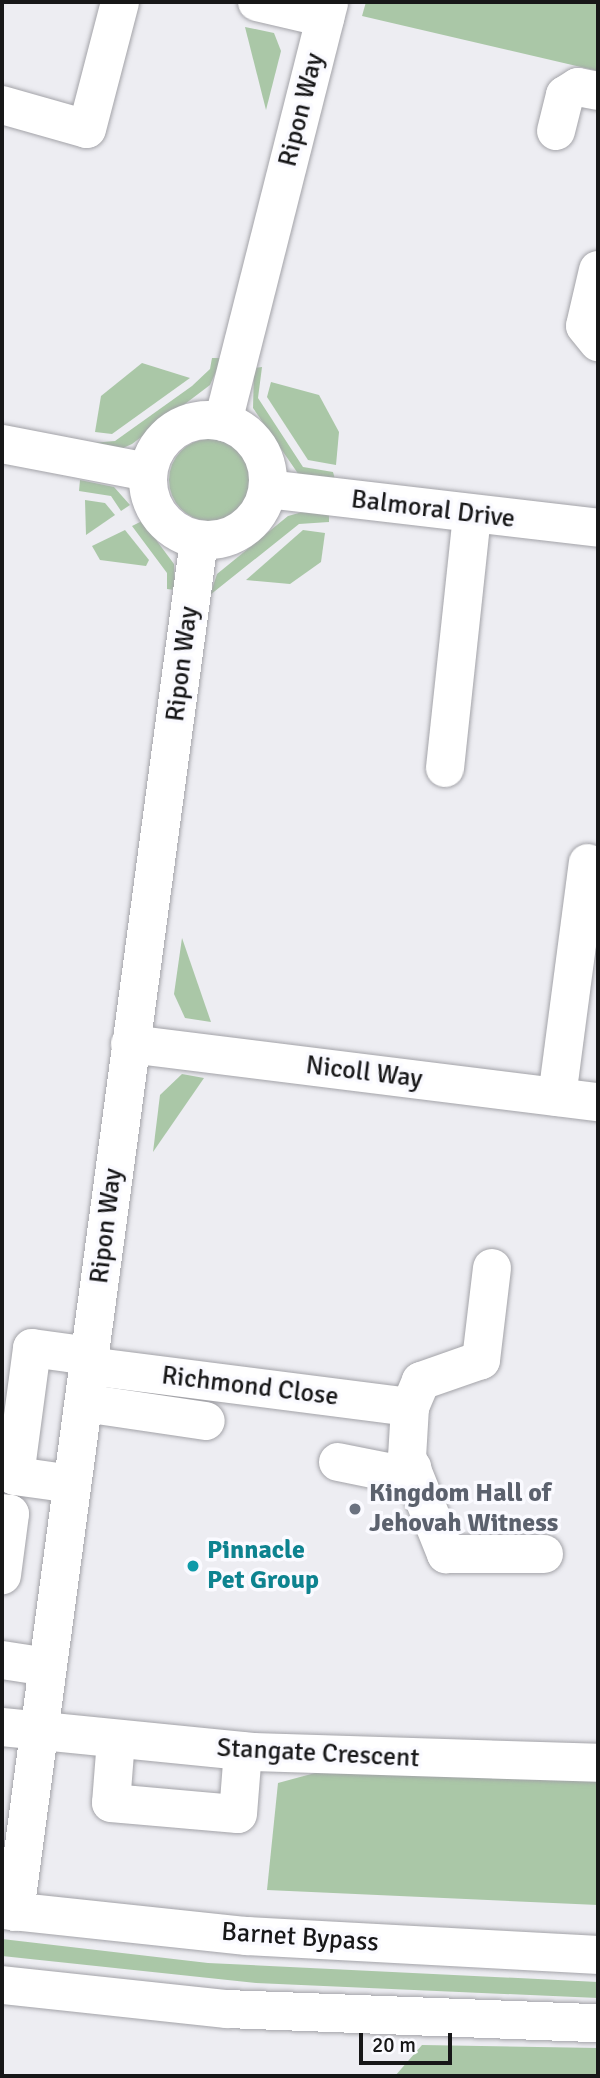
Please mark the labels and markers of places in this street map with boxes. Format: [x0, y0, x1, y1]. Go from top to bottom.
place label: Kingdom Hall of Jehovah Witness [369, 1478, 558, 1540]
marker: Kingdom Hall of Jehovah Witness [347, 1501, 363, 1517]
place label: Pinnacle Pet Group [207, 1535, 319, 1596]
marker: Pinnacle Pet Group [185, 1558, 201, 1574]

